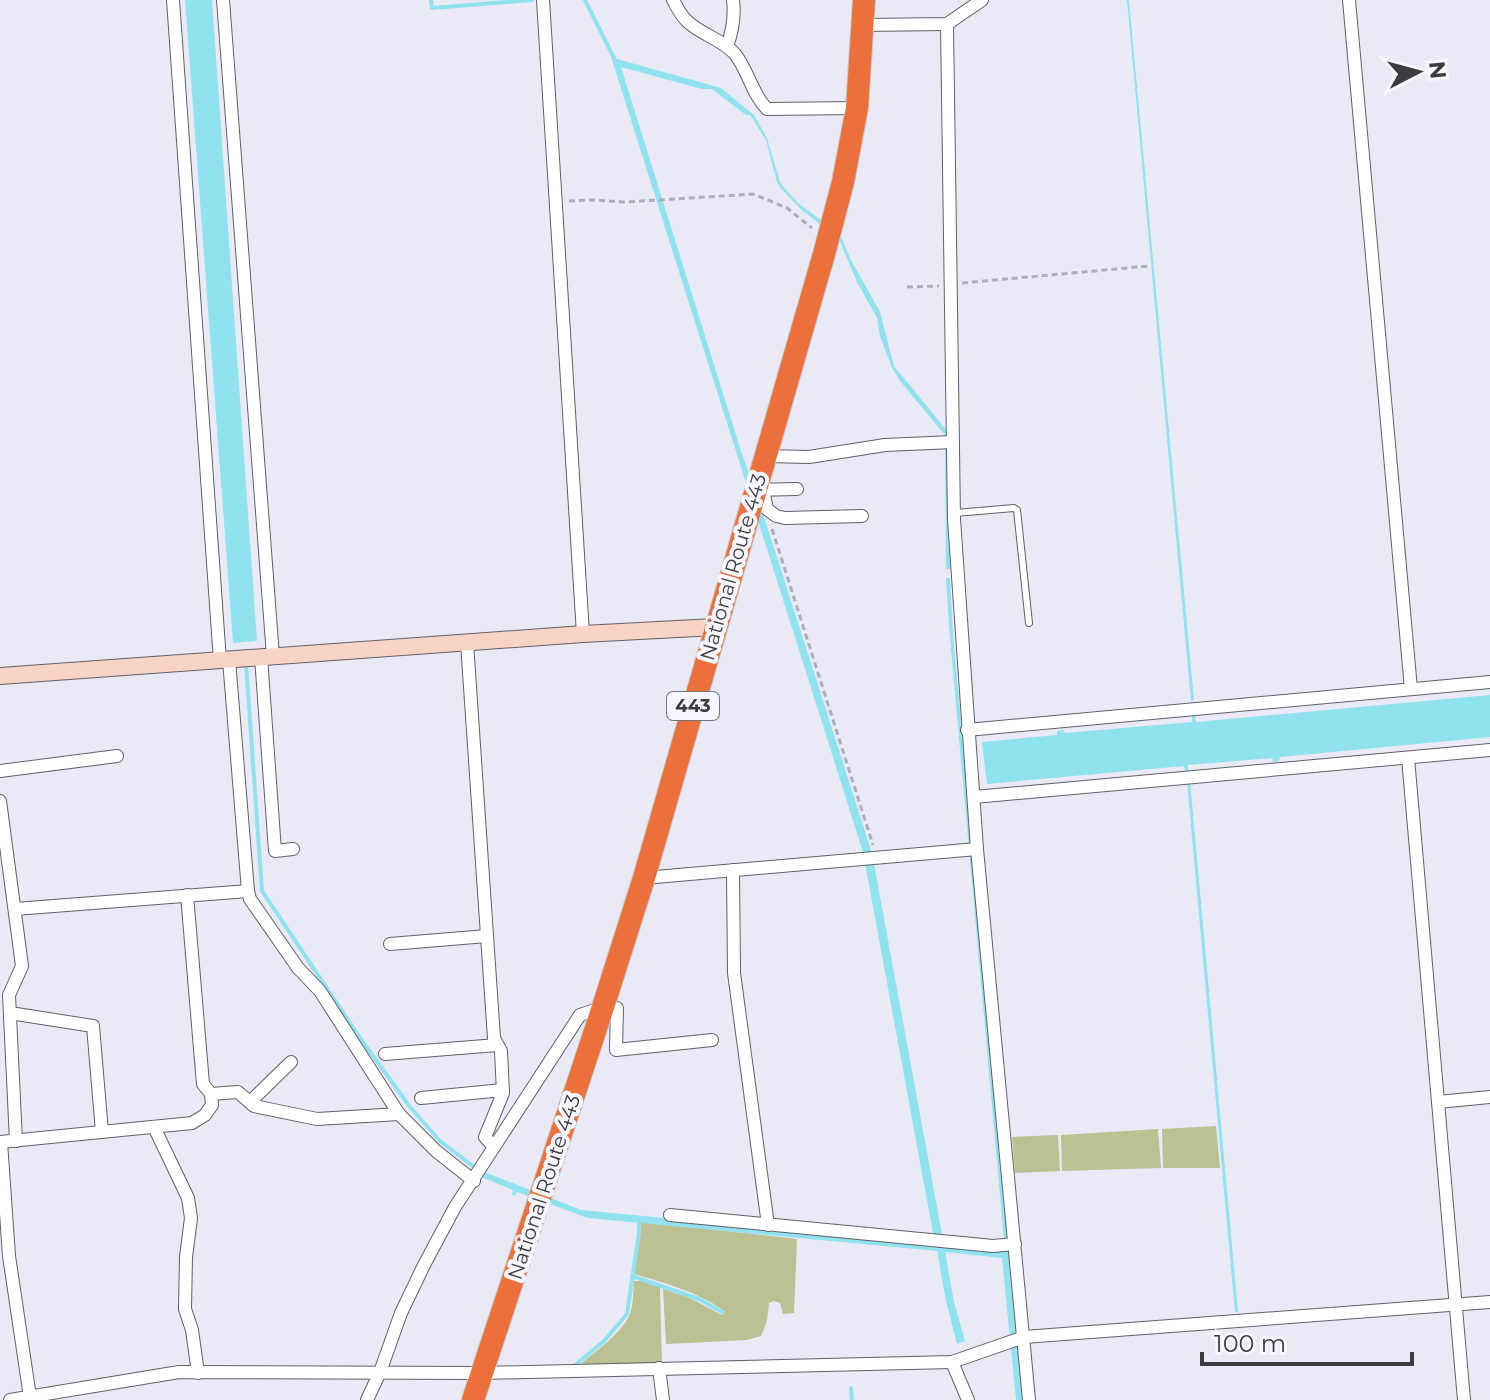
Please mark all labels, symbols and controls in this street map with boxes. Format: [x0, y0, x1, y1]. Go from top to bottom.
north arrow [1378, 32, 1458, 112]
text: N [1423, 60, 1452, 80]
street label: National Route 443 [695, 471, 771, 663]
road number: 443 [667, 692, 719, 720]
street label: National Route 443 [503, 1092, 585, 1282]
scale bar [1202, 1316, 1412, 1366]
text: 100 m [1214, 1329, 1286, 1358]

